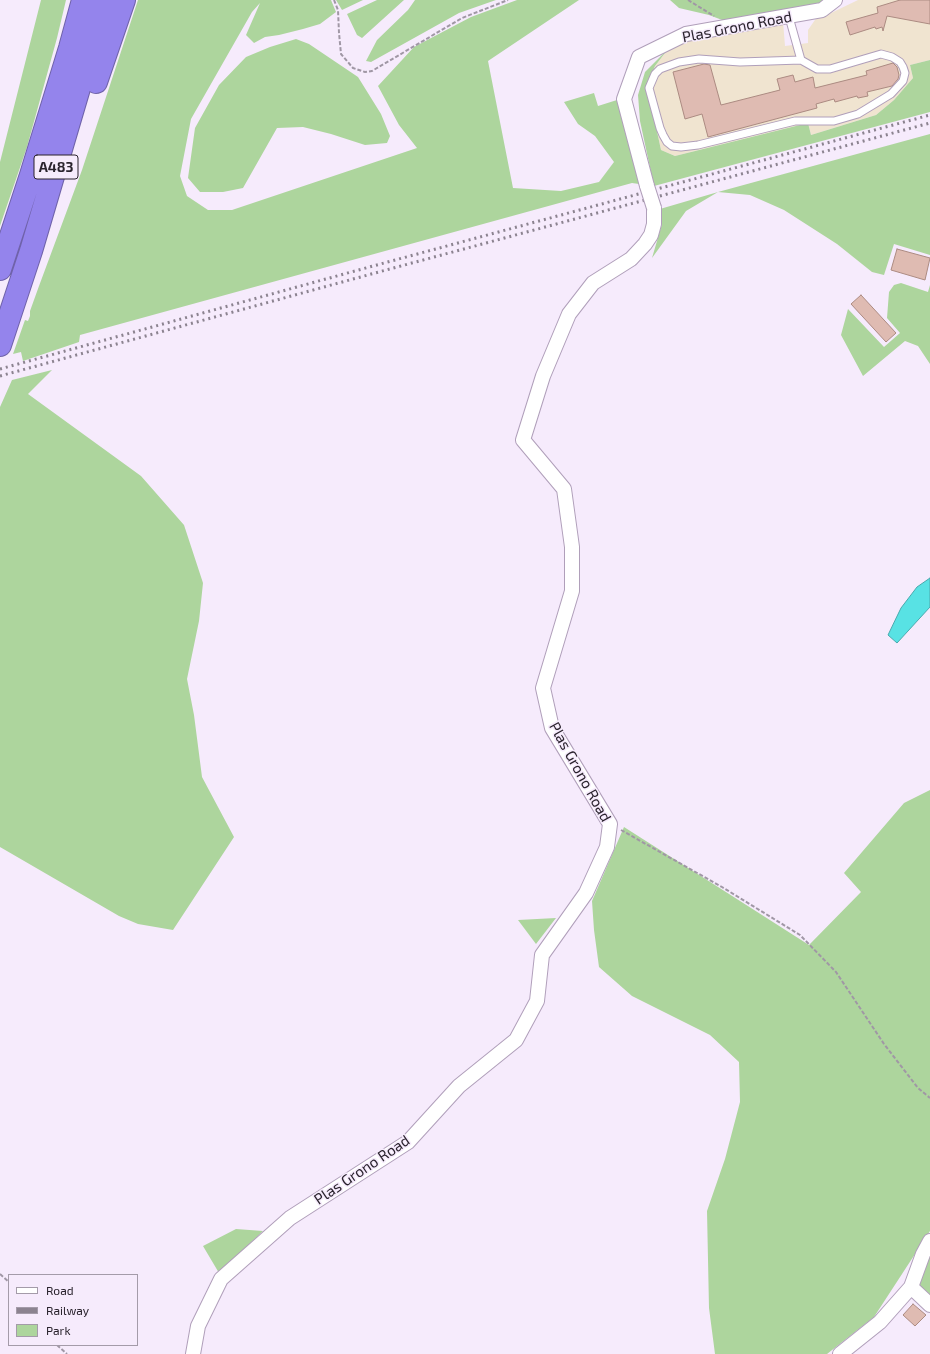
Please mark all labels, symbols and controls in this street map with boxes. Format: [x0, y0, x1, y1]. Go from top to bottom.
street label: Plas Grono Road [681, 8, 793, 46]
road number: A483 [34, 155, 78, 179]
street label: Plas Grono Road [545, 719, 615, 825]
street label: Plas Grono Road [311, 1131, 413, 1209]
legend [8, 1274, 138, 1346]
text: Road [46, 1283, 74, 1297]
text: Railway [46, 1303, 89, 1317]
text: Park [46, 1323, 71, 1337]

